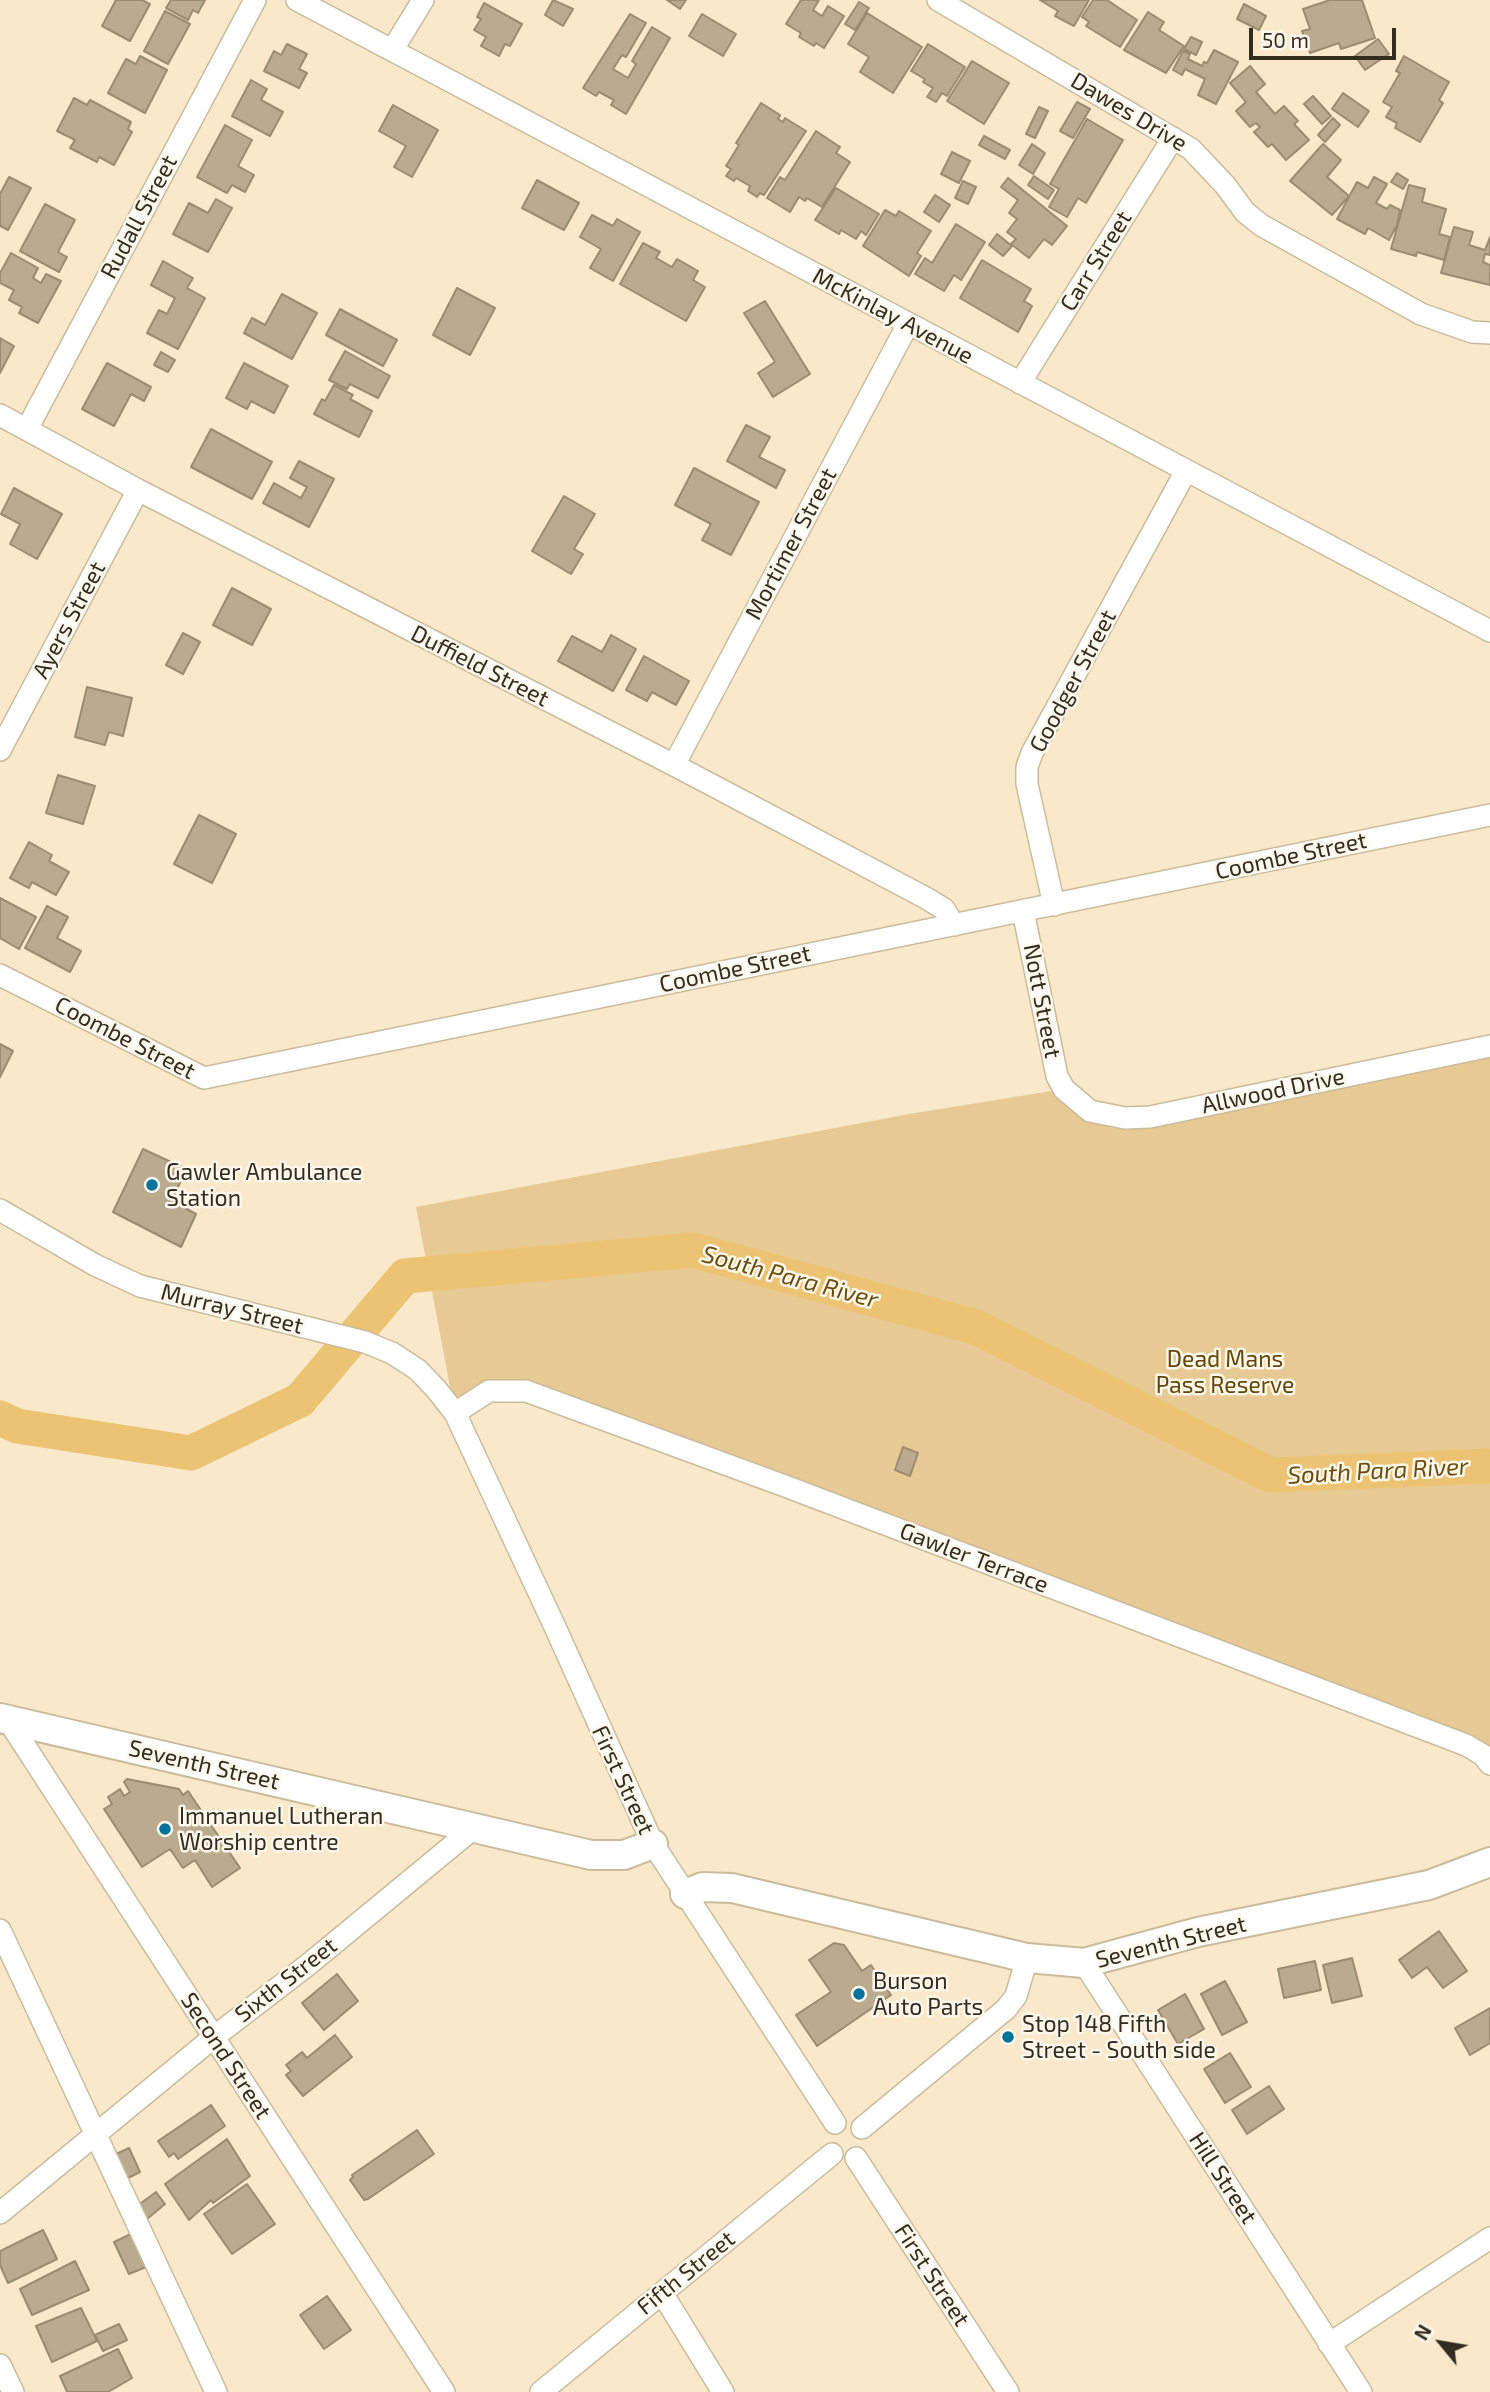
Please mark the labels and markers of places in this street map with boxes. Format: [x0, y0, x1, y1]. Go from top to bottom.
place label: Gawler Ambulance Station [166, 1158, 362, 1212]
marker: Gawler Ambulance Station [144, 1177, 160, 1193]
place label: Immanuel Lutheran Worship centre [179, 1802, 383, 1856]
marker: Immanuel Lutheran Worship centre [157, 1821, 173, 1837]
place label: Burson Auto Parts [873, 1967, 983, 2021]
marker: Burson Auto Parts [851, 1986, 867, 2002]
place label: Stop 148 Fifth Street - South side [1022, 2010, 1216, 2064]
marker: Stop 148 Fifth Street - South side [1000, 2029, 1016, 2045]

